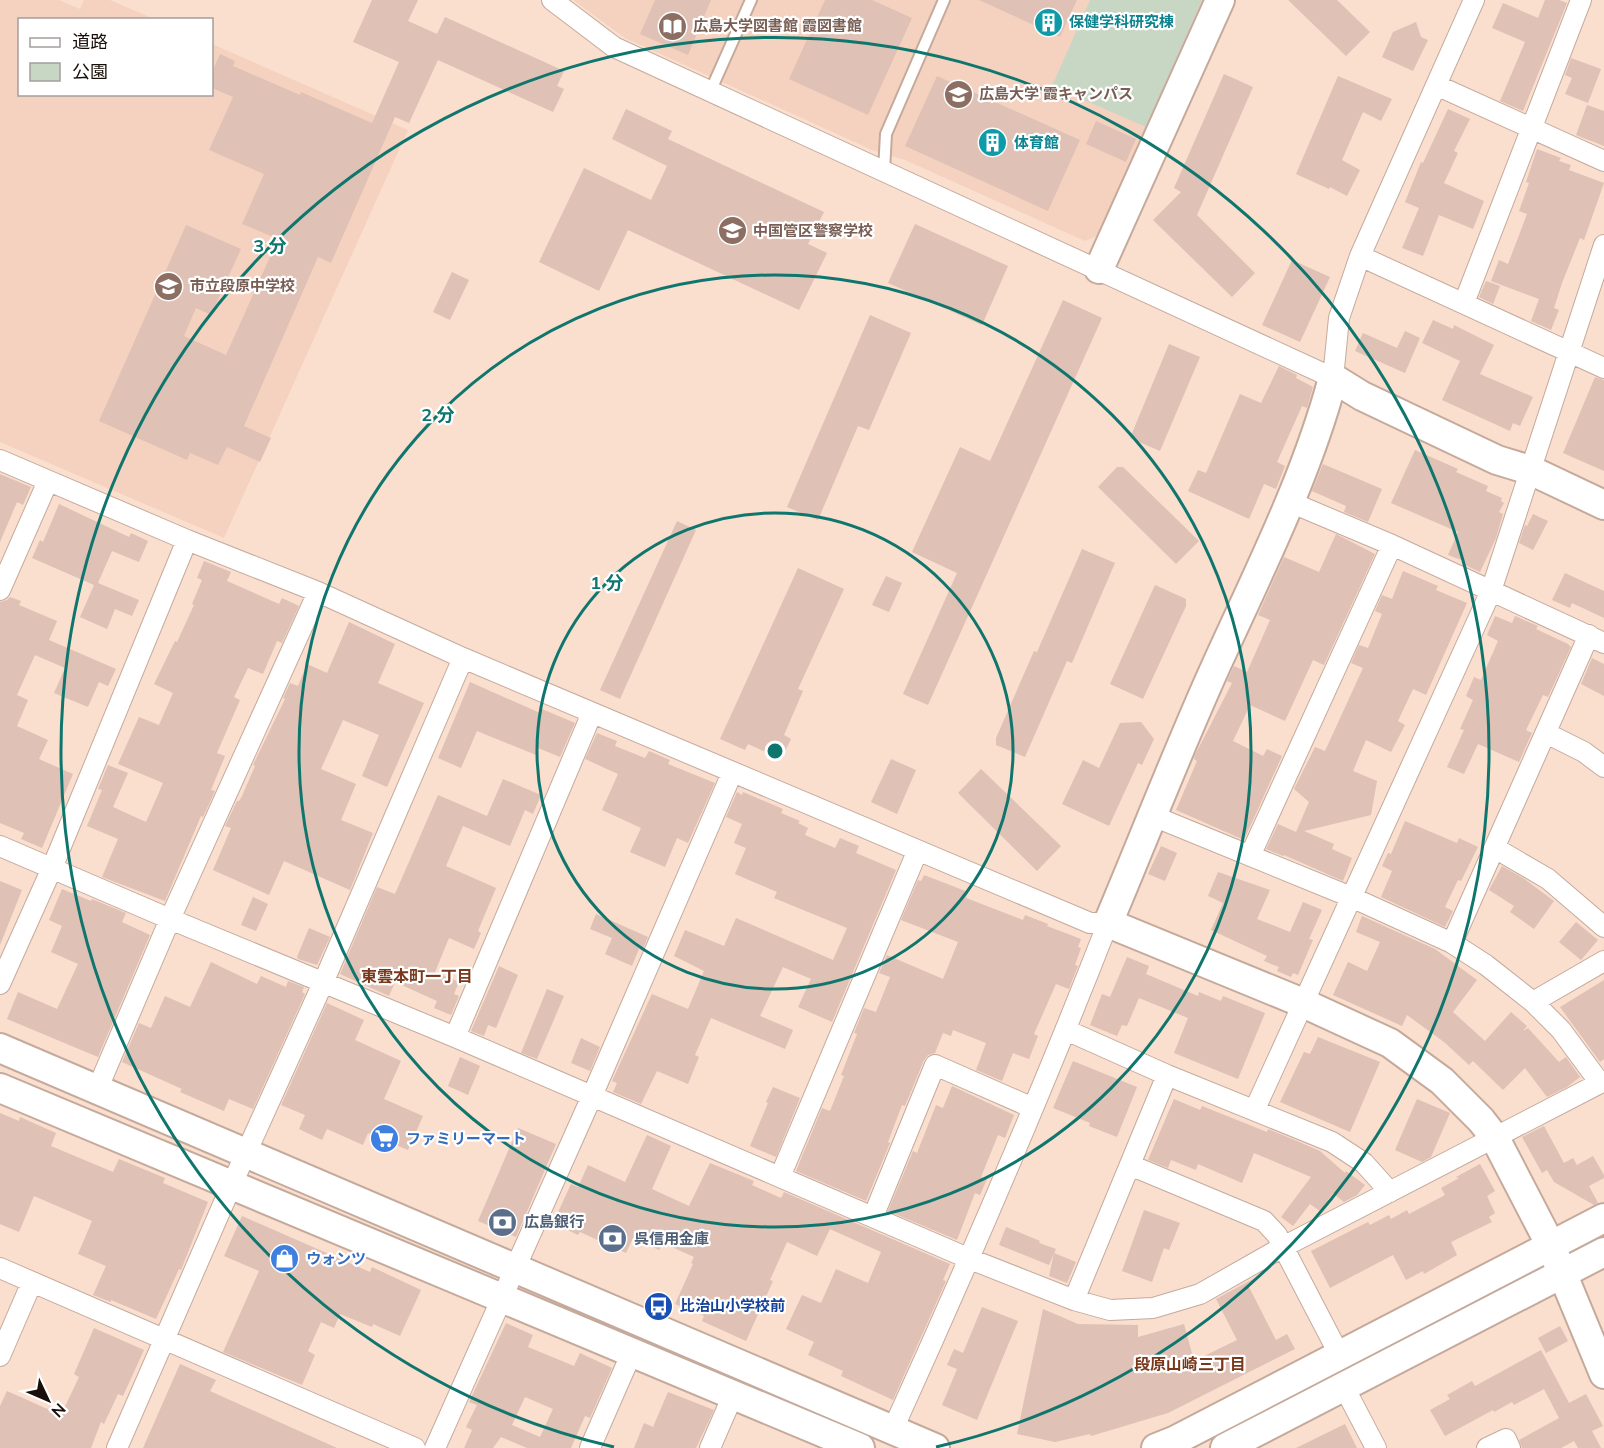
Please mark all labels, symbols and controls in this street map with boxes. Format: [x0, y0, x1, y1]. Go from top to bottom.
building icon: 保健学科研究棟 [1032, 6, 1064, 38]
library icon: 広島大学図書館 霞図書館 [656, 10, 688, 42]
place label: 保健学科研究棟 [1069, 12, 1174, 31]
place label: 広島大学図書館 霞図書館 [693, 16, 862, 35]
legend [18, 18, 213, 96]
text: 道路 [72, 30, 108, 53]
text: 公園 [72, 60, 108, 83]
school or university icon: 広島大学 霞キャンパス [942, 78, 974, 110]
place label: 広島大学 霞キャンパス [979, 84, 1133, 103]
building icon: 体育館 [977, 127, 1009, 159]
place label: 体育館 [1014, 133, 1059, 152]
school or university icon: 中国管区警察学校 [716, 215, 748, 247]
place label: 中国管区警察学校 [753, 221, 873, 240]
text: 3 分 [253, 234, 287, 257]
school or university icon: 市立段原中学校 [153, 270, 185, 302]
place label: 市立段原中学校 [190, 276, 295, 295]
text: 2 分 [421, 403, 455, 426]
text: 1 分 [590, 571, 624, 594]
centre of rings [765, 741, 785, 761]
district label: 東雲本町一丁目 [361, 966, 473, 986]
supermarket icon: ファミリーマート [369, 1123, 401, 1155]
place label: ファミリーマート [406, 1129, 526, 1148]
bank icon: 広島銀行 [487, 1206, 519, 1238]
place label: 広島銀行 [524, 1212, 584, 1231]
bank icon: 呉信用金庫 [597, 1223, 629, 1255]
place label: 呉信用金庫 [634, 1229, 709, 1248]
shop icon: ウォンツ [269, 1243, 301, 1275]
place label: ウォンツ [306, 1249, 366, 1268]
bus stop icon: 比治山小学校前 [643, 1290, 675, 1322]
place label: 比治山小学校前 [680, 1296, 785, 1315]
district label: 段原山崎三丁目 [1134, 1354, 1246, 1374]
north arrow [18, 1370, 78, 1430]
text: N [47, 1399, 70, 1422]

